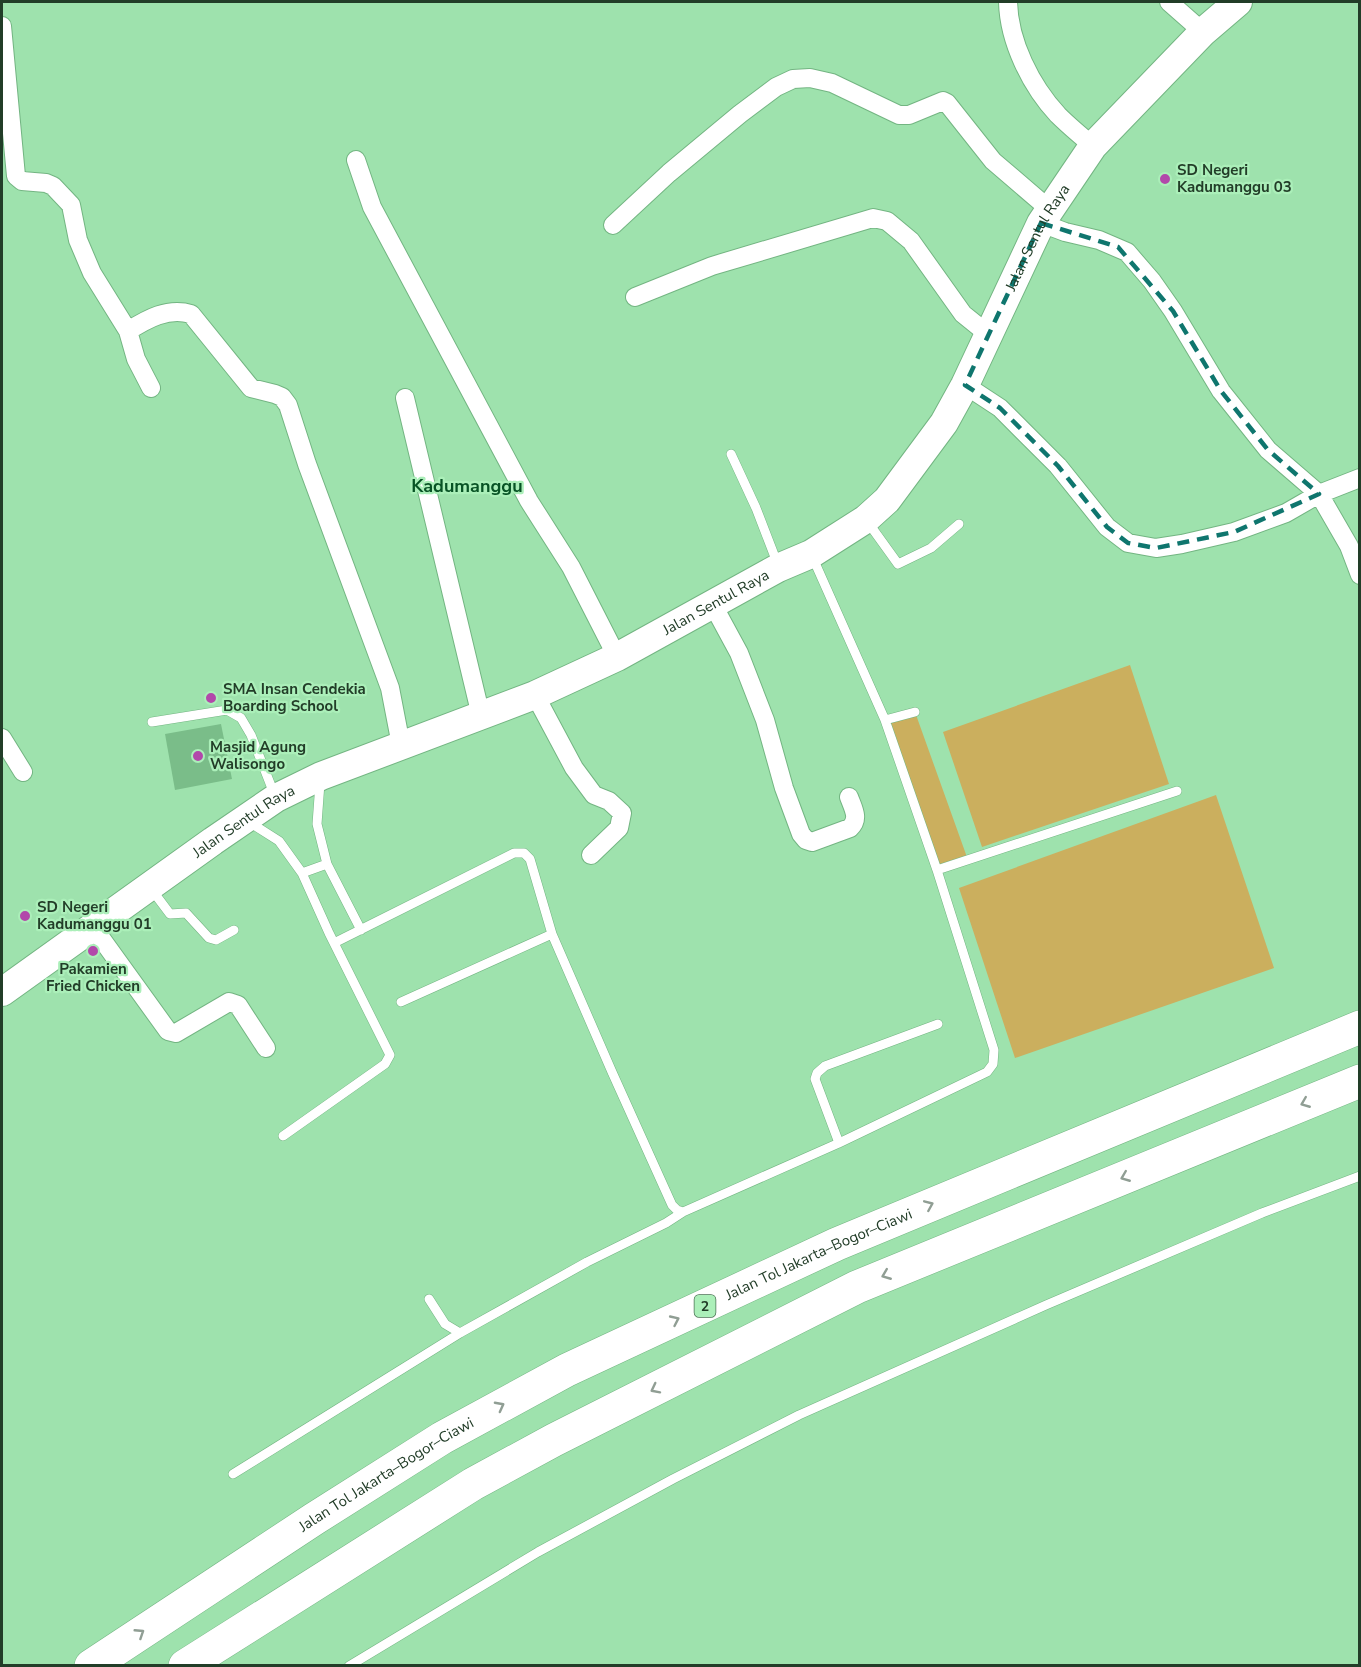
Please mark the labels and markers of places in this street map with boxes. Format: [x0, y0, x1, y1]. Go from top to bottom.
place label: SD Negeri Kadumanggu 03 [1177, 160, 1292, 197]
marker: SD Negeri Kadumanggu 03 [1158, 172, 1172, 186]
place label: SMA Insan Cendekia Boarding School [223, 679, 366, 716]
marker: SMA Insan Cendekia Boarding School [204, 691, 218, 705]
place label: Masjid Agung Walisongo [210, 737, 306, 774]
marker: Masjid Agung Walisongo [191, 749, 205, 763]
place label: SD Negeri Kadumanggu 01 [37, 897, 152, 934]
marker: SD Negeri Kadumanggu 01 [18, 909, 32, 923]
marker: Pakamien Fried Chicken [86, 944, 100, 958]
place label: Pakamien Fried Chicken [46, 959, 140, 996]

